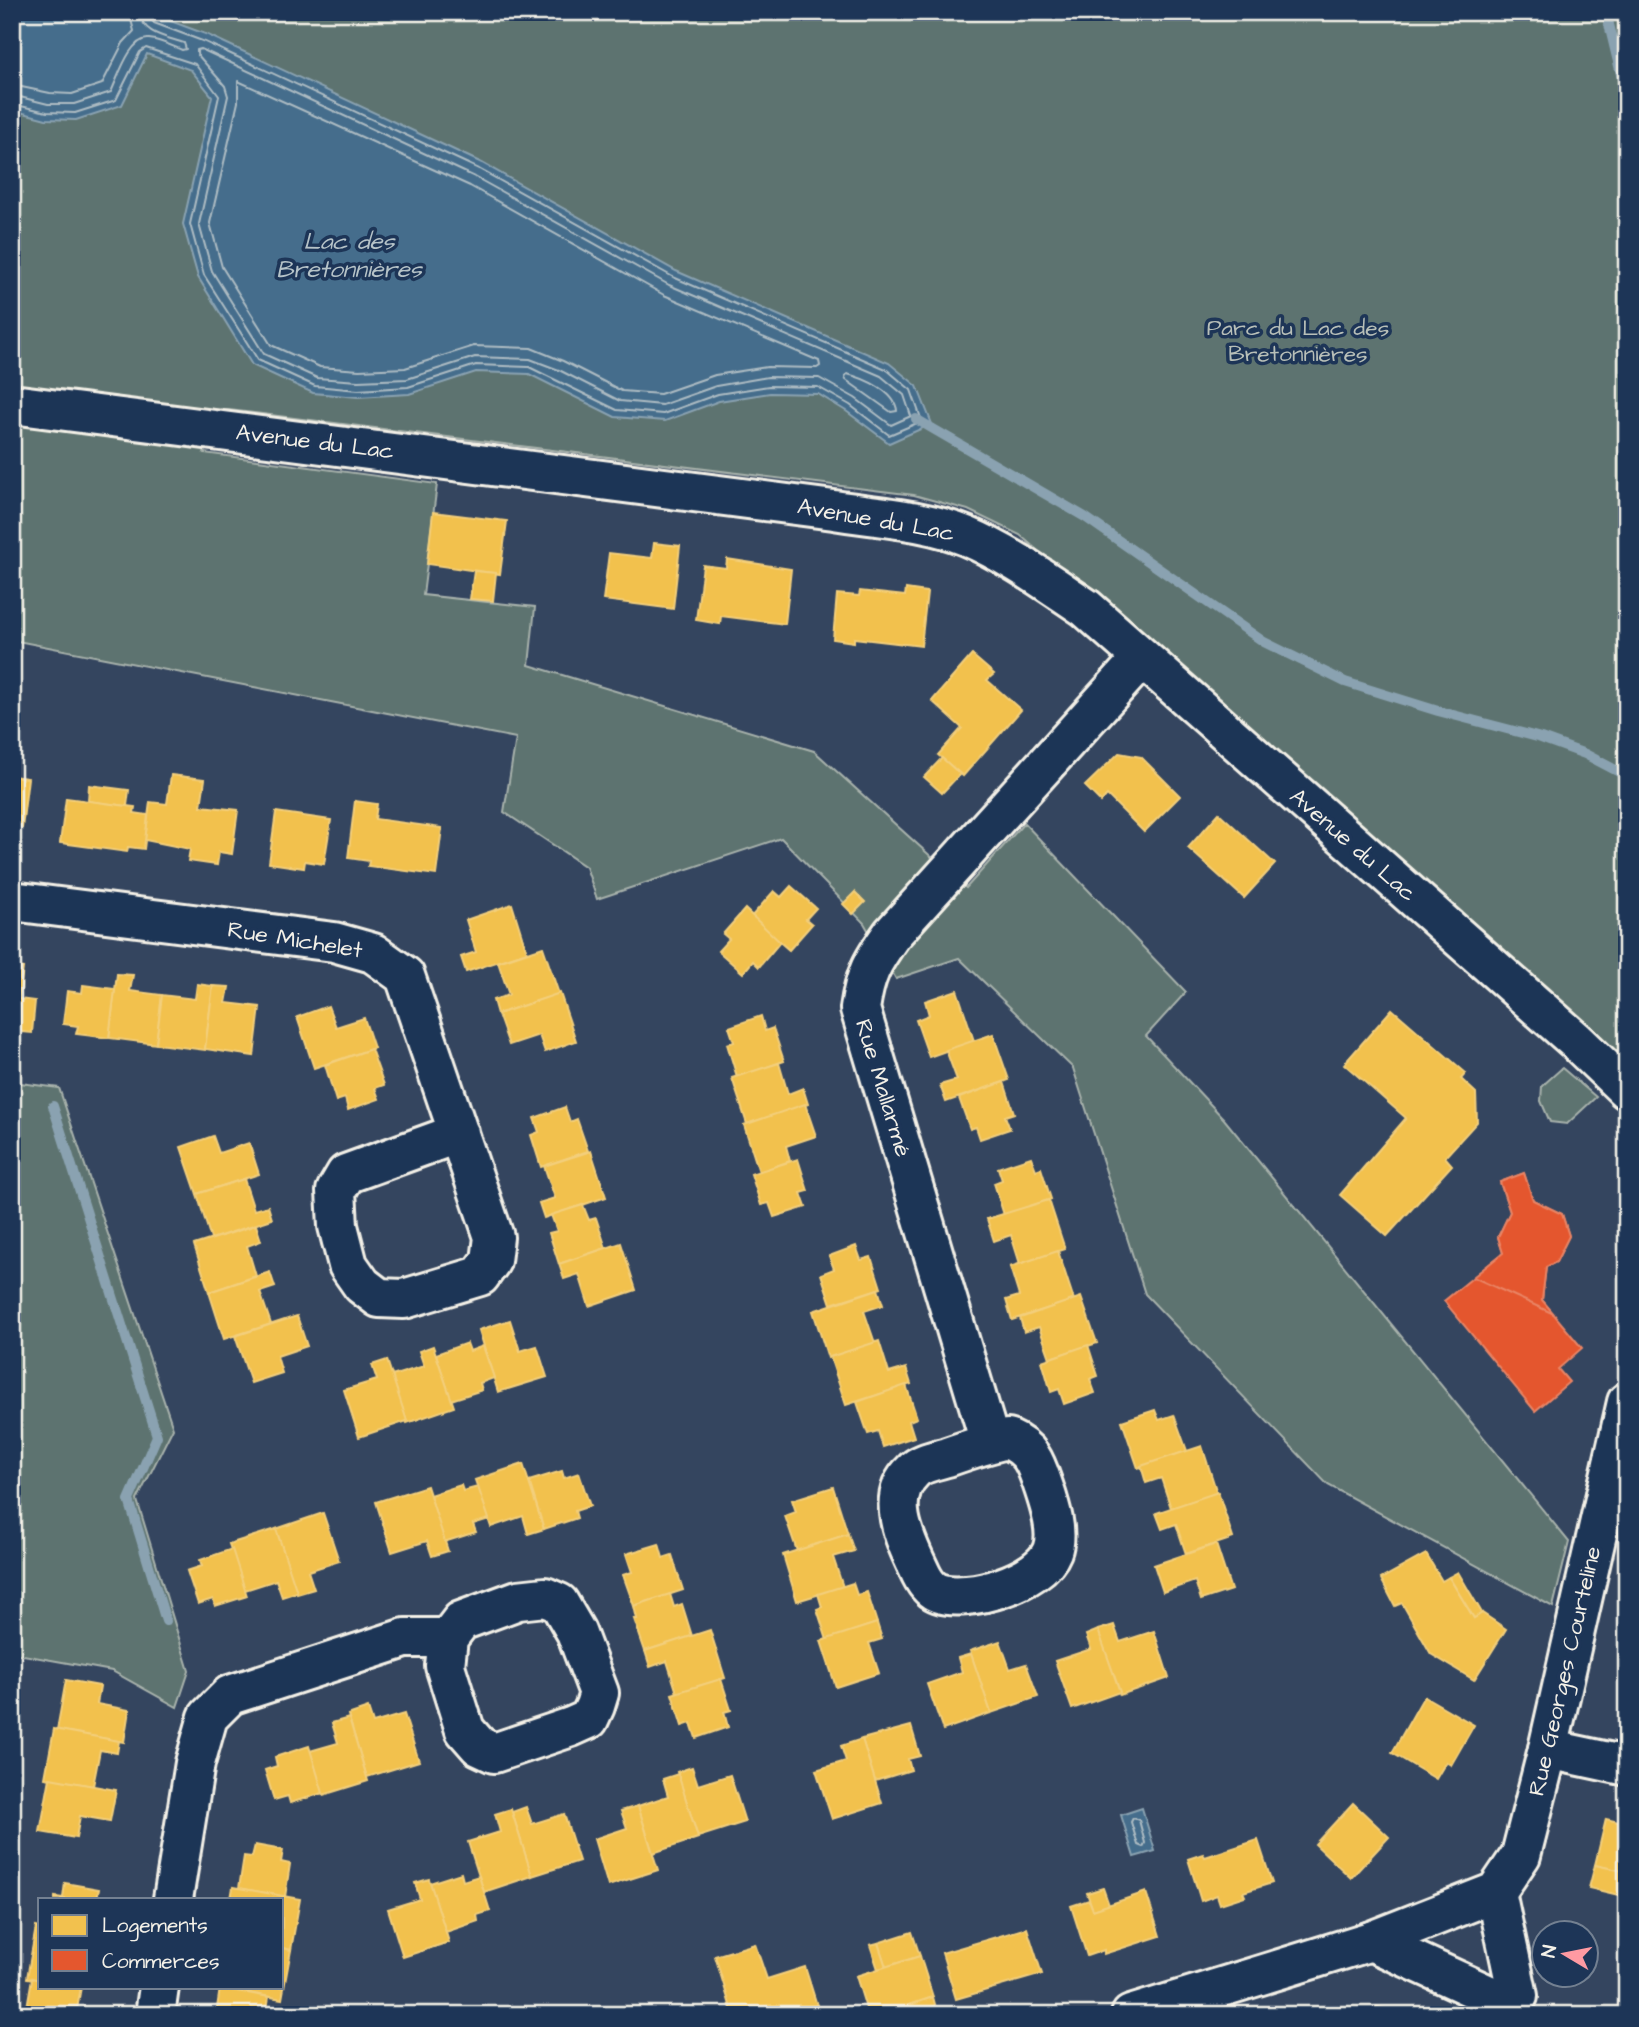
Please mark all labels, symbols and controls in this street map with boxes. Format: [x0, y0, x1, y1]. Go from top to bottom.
water label: Lac des Bretonnières [276, 225, 424, 287]
park label: Parc du Lac des Bretonnières [1207, 312, 1389, 370]
street label: Avenue du Lac [234, 416, 396, 468]
street label: Avenue du Lac [795, 490, 957, 550]
street label: Avenue du Lac [1283, 781, 1423, 909]
street label: Rue Michelet [225, 914, 365, 967]
street label: Rue Mallarmé [847, 1015, 919, 1161]
street label: Rue Georges Courteline [1521, 1543, 1610, 1799]
legend [38, 1898, 284, 1988]
text: Logements [102, 1911, 208, 1942]
north arrow [1530, 1918, 1600, 1988]
text: N [1535, 1943, 1564, 1960]
text: Commerces [102, 1947, 220, 1976]

